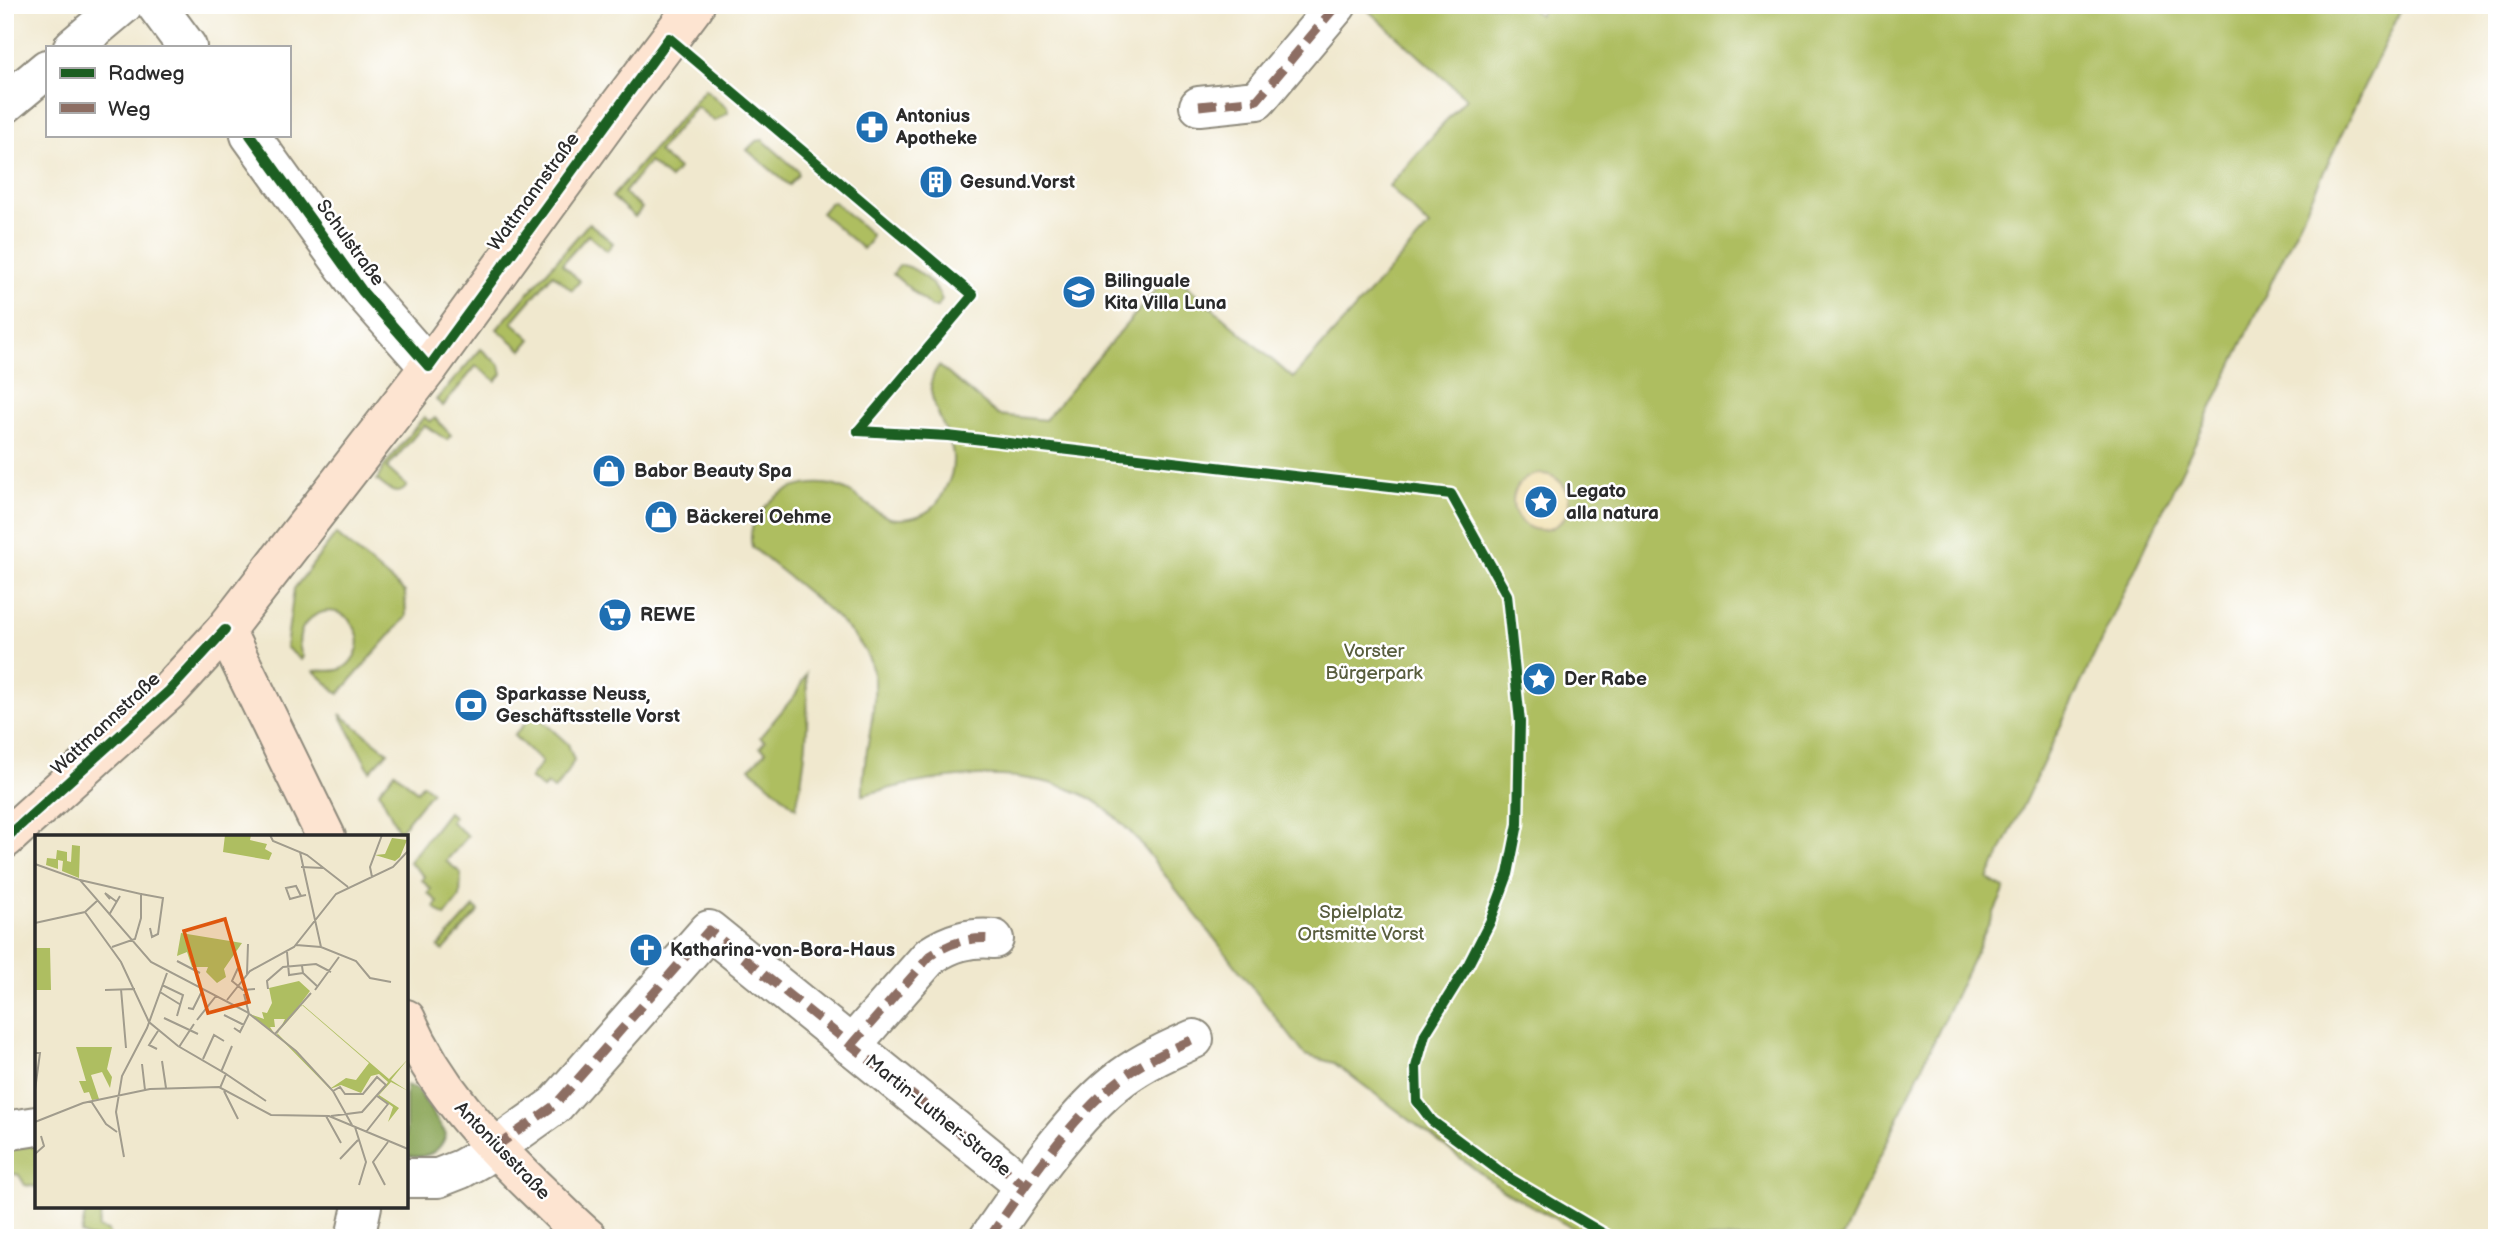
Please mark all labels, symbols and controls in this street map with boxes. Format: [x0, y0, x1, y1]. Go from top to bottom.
legend [46, 46, 290, 136]
text: Radweg [108, 61, 185, 86]
text: Weg [108, 97, 151, 122]
place label: Antonius Apotheke [895, 105, 977, 150]
pharmacy icon: Antonius Apotheke [853, 108, 891, 146]
street label: Wattmannstraße [483, 128, 585, 256]
building icon: Gesund.Vorst [917, 163, 955, 201]
place label: Gesund.Vorst [960, 171, 1076, 194]
street label: Schulstraße [311, 195, 389, 291]
place label: Bilinguale Kita Villa Luna [1104, 270, 1227, 315]
school or university icon: Bilinguale Kita Villa Luna [1060, 273, 1098, 311]
shop icon: Babor Beauty Spa [590, 452, 628, 490]
place label: Babor Beauty Spa [634, 460, 792, 483]
place label: Legato alla natura [1566, 480, 1659, 525]
place icon: Legato alla natura [1522, 483, 1560, 521]
shop icon: Bäckerei Oehme [642, 498, 680, 536]
place label: Bäckerei Oehme [686, 506, 831, 529]
supermarket icon: REWE [596, 596, 634, 634]
place label: REWE [640, 604, 695, 627]
park label: Vorster Bürgerpark [1325, 640, 1423, 685]
place icon: Der Rabe [1520, 660, 1558, 698]
street label: Wattmannstraße [47, 668, 165, 780]
place label: Der Rabe [1564, 668, 1647, 691]
place label: Sparkasse Neuss, Geschäftsstelle Vorst [496, 683, 681, 728]
bank icon: Sparkasse Neuss, Geschäftsstelle Vorst [452, 686, 490, 724]
inset map [35, 835, 408, 1208]
park label: Spielplatz Ortsmitte Vorst [1298, 901, 1425, 946]
church icon: Katharina-von-Bora-Haus [627, 931, 665, 969]
place label: Katharina-von-Bora-Haus [670, 939, 895, 962]
street label: Martin-Luther-Straße [860, 1050, 1016, 1182]
street label: Antoniusstraße [449, 1097, 555, 1205]

